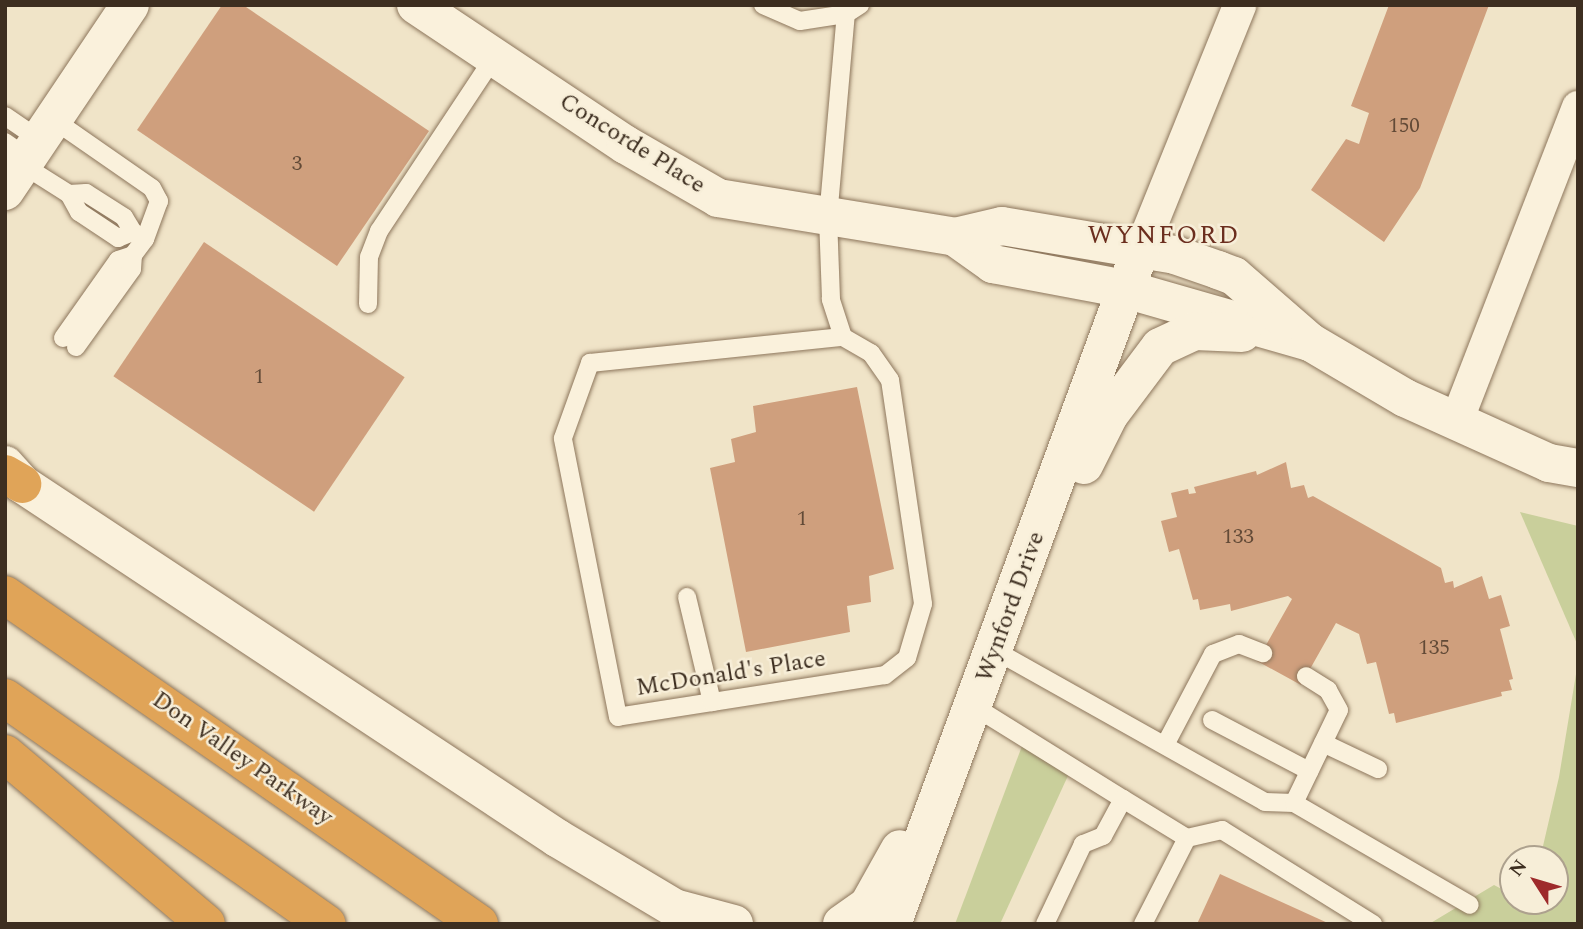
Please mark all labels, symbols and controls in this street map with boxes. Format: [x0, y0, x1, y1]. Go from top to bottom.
street label: Concorde Place [554, 88, 710, 200]
house number: 150 [1388, 113, 1420, 139]
house number: 3 [292, 151, 302, 177]
district label: WYNFORD [1088, 220, 1240, 252]
house number: 1 [254, 364, 264, 390]
house number: 1 [797, 506, 807, 532]
house number: 133 [1222, 524, 1254, 550]
street label: Wynford Drive [970, 528, 1052, 686]
house number: 135 [1418, 635, 1450, 661]
street label: McDonald's Place [634, 645, 828, 703]
street label: Don Valley Parkway [146, 686, 338, 832]
north arrow [1499, 845, 1569, 915]
text: N [1502, 853, 1535, 883]

